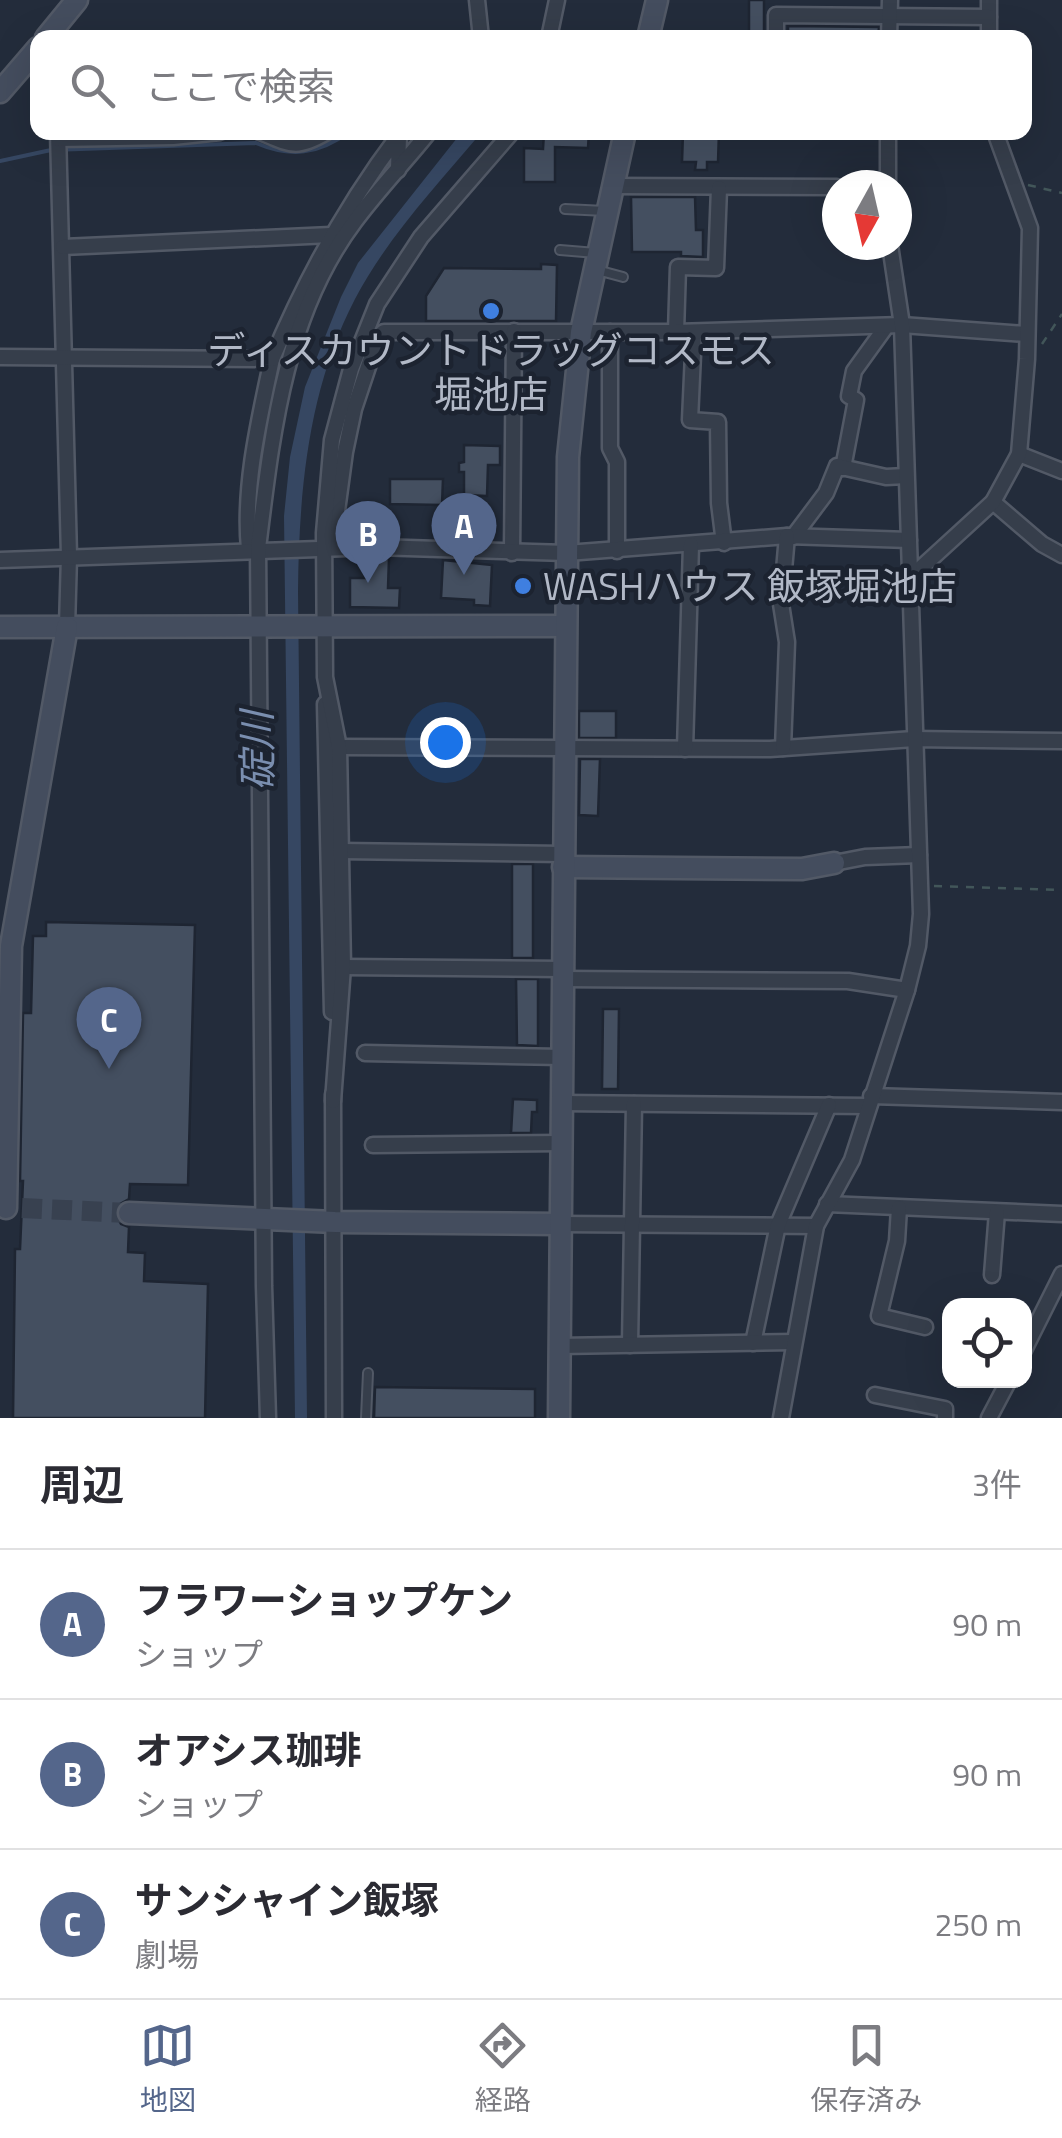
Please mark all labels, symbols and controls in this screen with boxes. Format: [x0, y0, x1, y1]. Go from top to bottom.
search box [30, 30, 1032, 140]
text: ここで検索 [145, 57, 335, 115]
icon: search [65, 58, 120, 113]
north arrow [822, 170, 912, 260]
marker: ディスカウントドラッグコスモス 堀池店 [480, 300, 502, 322]
place label: ディスカウントドラッグコスモス 堀池店 [207, 321, 775, 423]
pin: A [432, 492, 496, 575]
pin: B [336, 500, 400, 583]
place label: WASHハウス 飯塚堀池店 [543, 557, 957, 615]
marker: WASHハウス 飯塚堀池店 [512, 575, 534, 597]
water label: 碇川 [226, 706, 288, 792]
your location [420, 717, 471, 768]
pin: C [76, 986, 142, 1069]
map controls [942, 1298, 1032, 1388]
button: locate [942, 1298, 1032, 1388]
text: 周辺 [40, 1452, 124, 1516]
text: 3件 [972, 1460, 1022, 1508]
text: フラワーショップケン [135, 1571, 513, 1629]
text: A [63, 1600, 82, 1648]
text: 90 m [952, 1600, 1022, 1648]
text: ショップ [135, 1630, 263, 1678]
text: オアシス珈琲 [135, 1721, 361, 1779]
text: B [63, 1750, 82, 1798]
text: 90 m [952, 1750, 1022, 1798]
text: ショップ [135, 1780, 263, 1828]
text: サンシャイン飯塚 [135, 1871, 439, 1929]
text: C [64, 1900, 81, 1948]
text: 250 m [934, 1900, 1022, 1948]
text: 劇場 [135, 1930, 199, 1978]
tab: 地図 [140, 2018, 196, 2121]
tab: 経路 [475, 2018, 531, 2121]
tab: 保存済み [810, 2018, 922, 2121]

